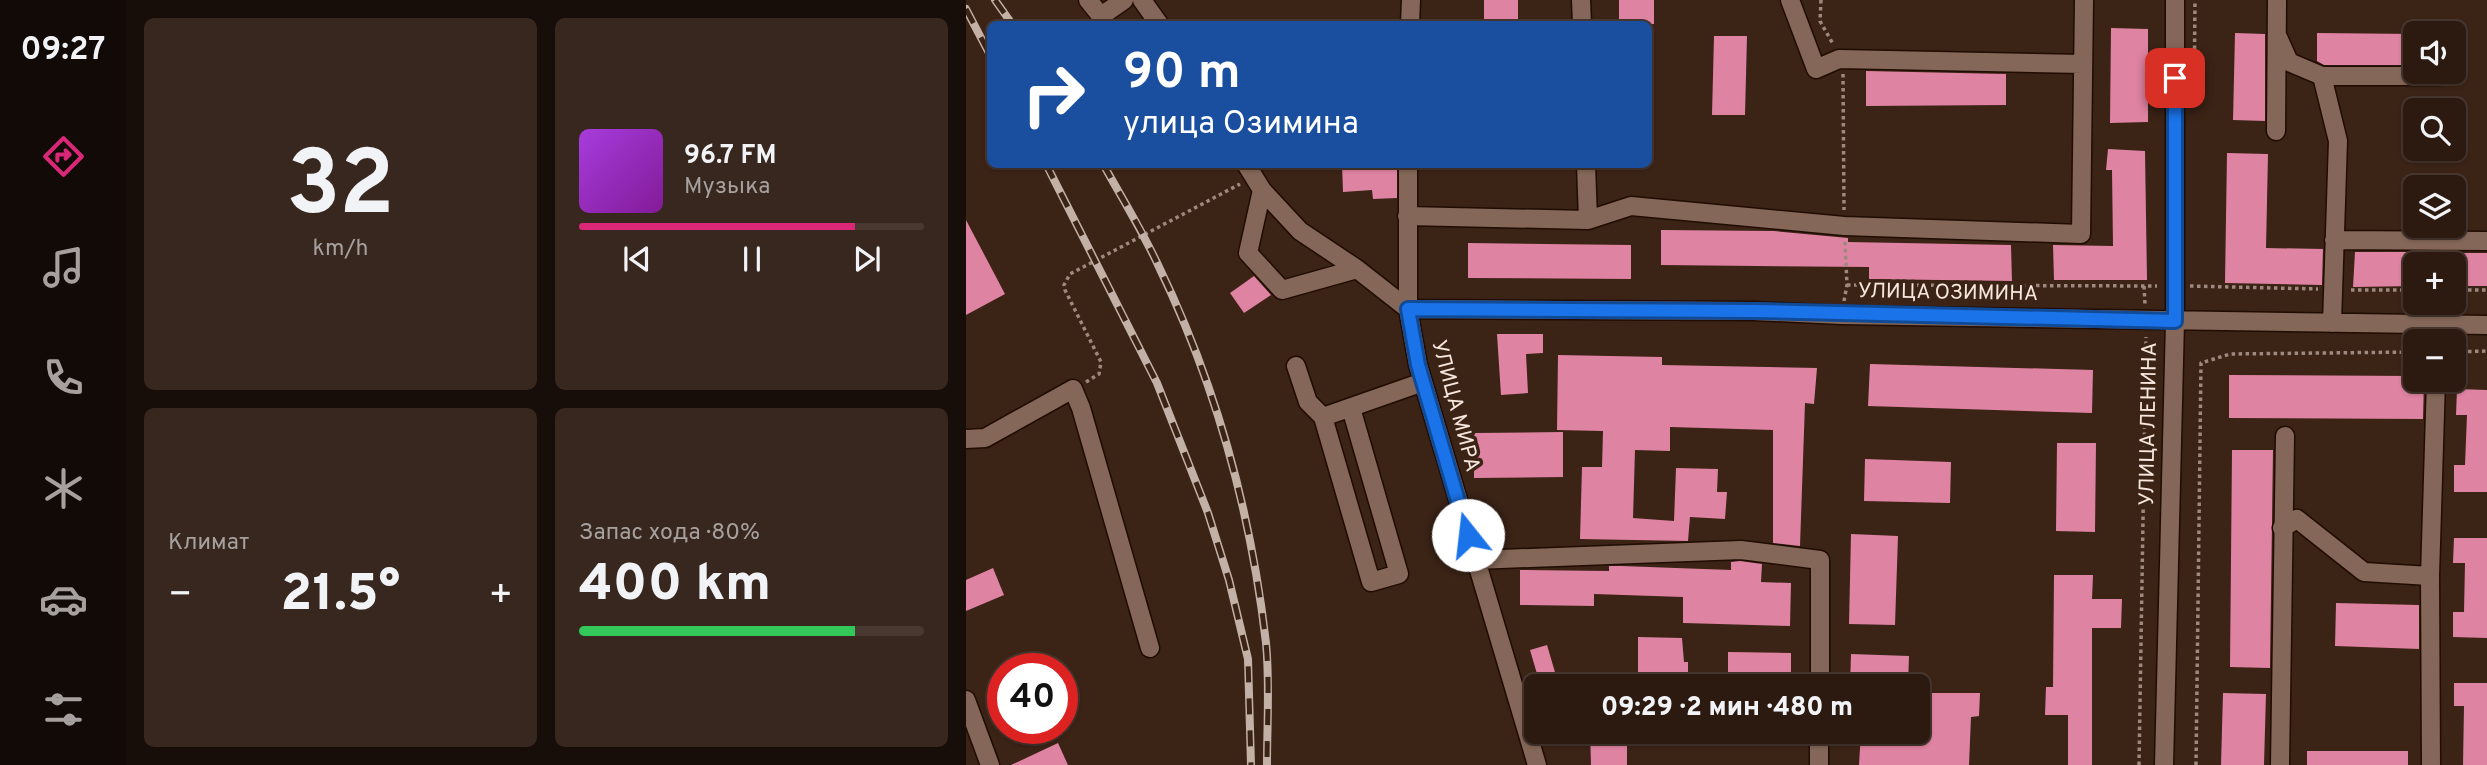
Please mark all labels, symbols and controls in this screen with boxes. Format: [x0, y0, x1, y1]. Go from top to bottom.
map controls [2403, 21, 2466, 392]
button: sound [2403, 21, 2466, 84]
text: 09:27 [21, 31, 105, 71]
text: 90 m [1123, 44, 1241, 106]
pin [2145, 48, 2205, 108]
icon: right [1008, 49, 1099, 140]
icon: arrive [2156, 59, 2194, 97]
button: search [2403, 98, 2466, 161]
text: улица Озимина [1123, 105, 1359, 145]
icon: directions [39, 132, 88, 181]
text: 32 [286, 132, 395, 247]
text: 96.7 FM [684, 140, 777, 173]
text: Музыка [684, 173, 770, 202]
button: layers [2403, 175, 2466, 238]
text: km/h [313, 235, 368, 264]
icon: previous [618, 240, 656, 278]
icon: pause [733, 240, 771, 278]
icon: next [848, 240, 886, 278]
icon: music [39, 243, 88, 292]
button: + [2403, 252, 2466, 315]
street label: УЛИЦА ОЗИМИНА [1858, 278, 2038, 308]
button: − [2403, 329, 2466, 392]
street label: УЛИЦА МИРА [1424, 337, 1486, 475]
street label: УЛИЦА ЛЕНИНА [2134, 342, 2164, 506]
icon: phone [39, 353, 88, 402]
icon: climate [39, 464, 88, 513]
position arrow [1431, 498, 1505, 572]
text: Запас хода · 80% [579, 519, 760, 548]
text: Климат [168, 529, 249, 558]
text: 400 km [579, 553, 771, 619]
text: 21.5° [281, 563, 400, 629]
text: − [168, 572, 193, 621]
text: + [488, 572, 513, 621]
icon: car [39, 575, 88, 624]
speed limit sign: 40 [987, 653, 1078, 744]
icon: filters [39, 685, 88, 734]
text: 09:29 · 2 мин · 480 m [1601, 692, 1853, 725]

